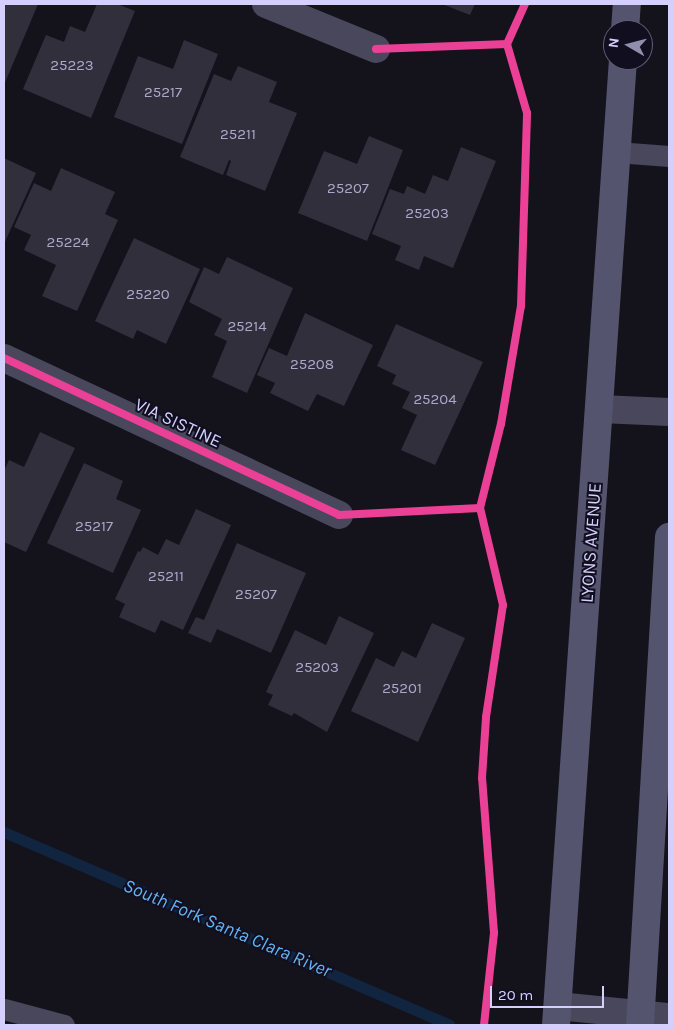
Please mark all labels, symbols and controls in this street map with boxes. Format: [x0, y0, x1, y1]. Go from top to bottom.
north arrow [603, 20, 653, 70]
text: N [605, 37, 623, 49]
house number: 25223 [50, 57, 94, 75]
house number: 25217 [144, 84, 182, 102]
house number: 25211 [220, 126, 256, 144]
house number: 25207 [327, 180, 369, 198]
house number: 25203 [405, 205, 449, 223]
house number: 25224 [47, 234, 89, 252]
house number: 25220 [126, 286, 170, 304]
house number: 25214 [227, 318, 267, 336]
house number: 25208 [290, 356, 334, 374]
house number: 25204 [413, 391, 457, 409]
street label: VIA SISTINE [131, 394, 225, 452]
street label: LYONS AVENUE [576, 482, 606, 604]
house number: 25217 [75, 518, 113, 536]
house number: 25211 [148, 568, 184, 586]
house number: 25207 [235, 586, 277, 604]
house number: 25203 [295, 659, 339, 677]
house number: 25201 [382, 680, 422, 698]
water label: South Fork Santa Clara River [120, 875, 334, 983]
scale bar [493, 976, 607, 1008]
text: 20 m [498, 986, 533, 1004]

